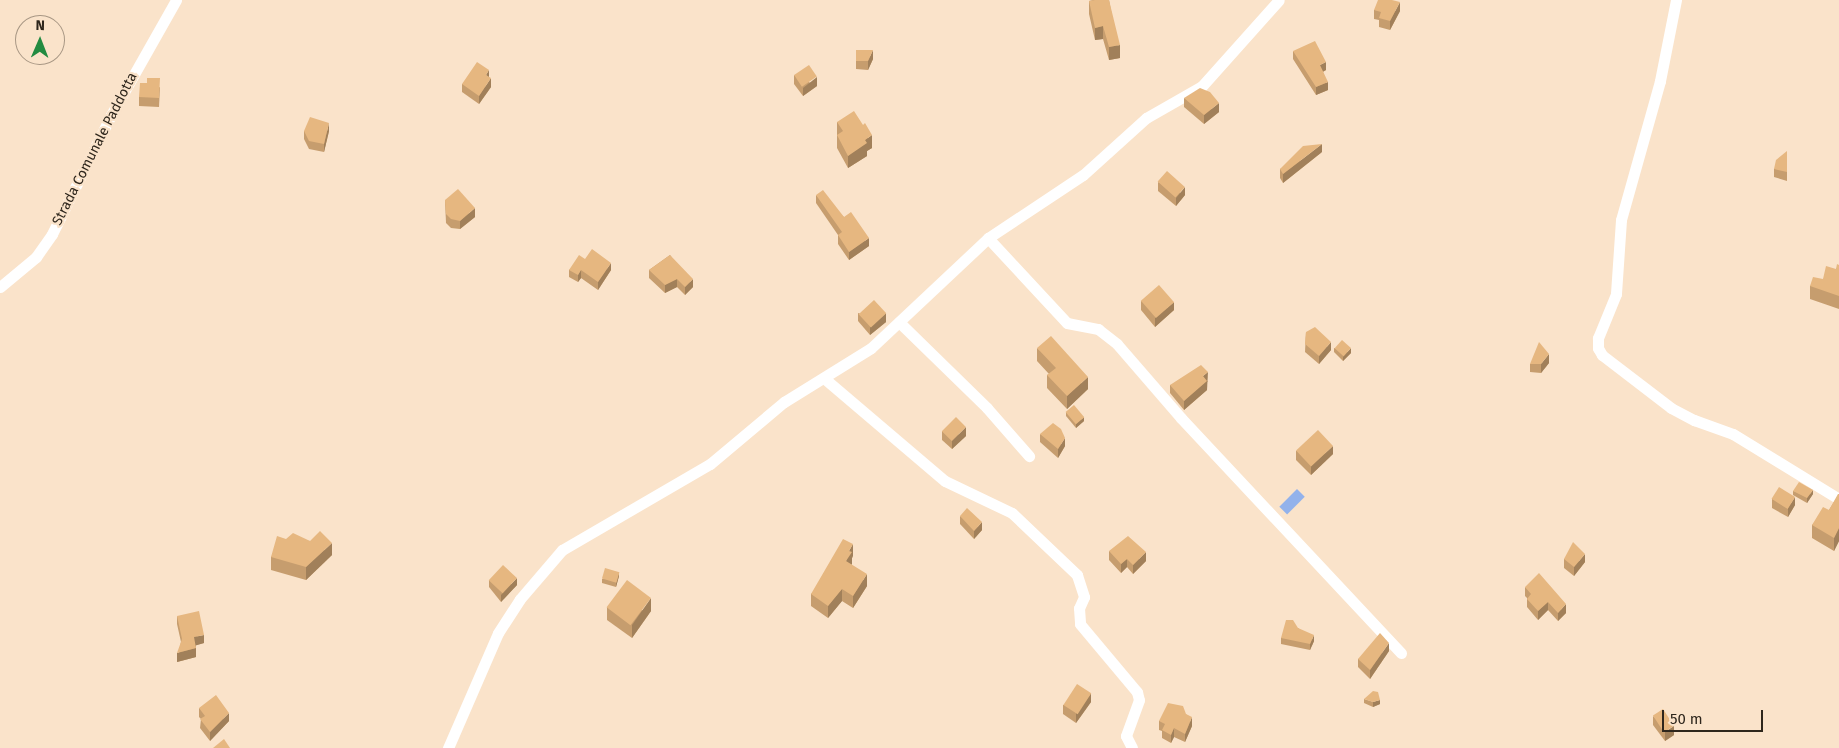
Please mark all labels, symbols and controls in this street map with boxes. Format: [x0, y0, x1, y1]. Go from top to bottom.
north arrow [15, 15, 65, 65]
text: N [35, 17, 45, 34]
street label: Strada Comunale Paddotta [49, 70, 141, 228]
scale bar [1664, 700, 1765, 732]
text: 50 m [1670, 710, 1703, 728]

